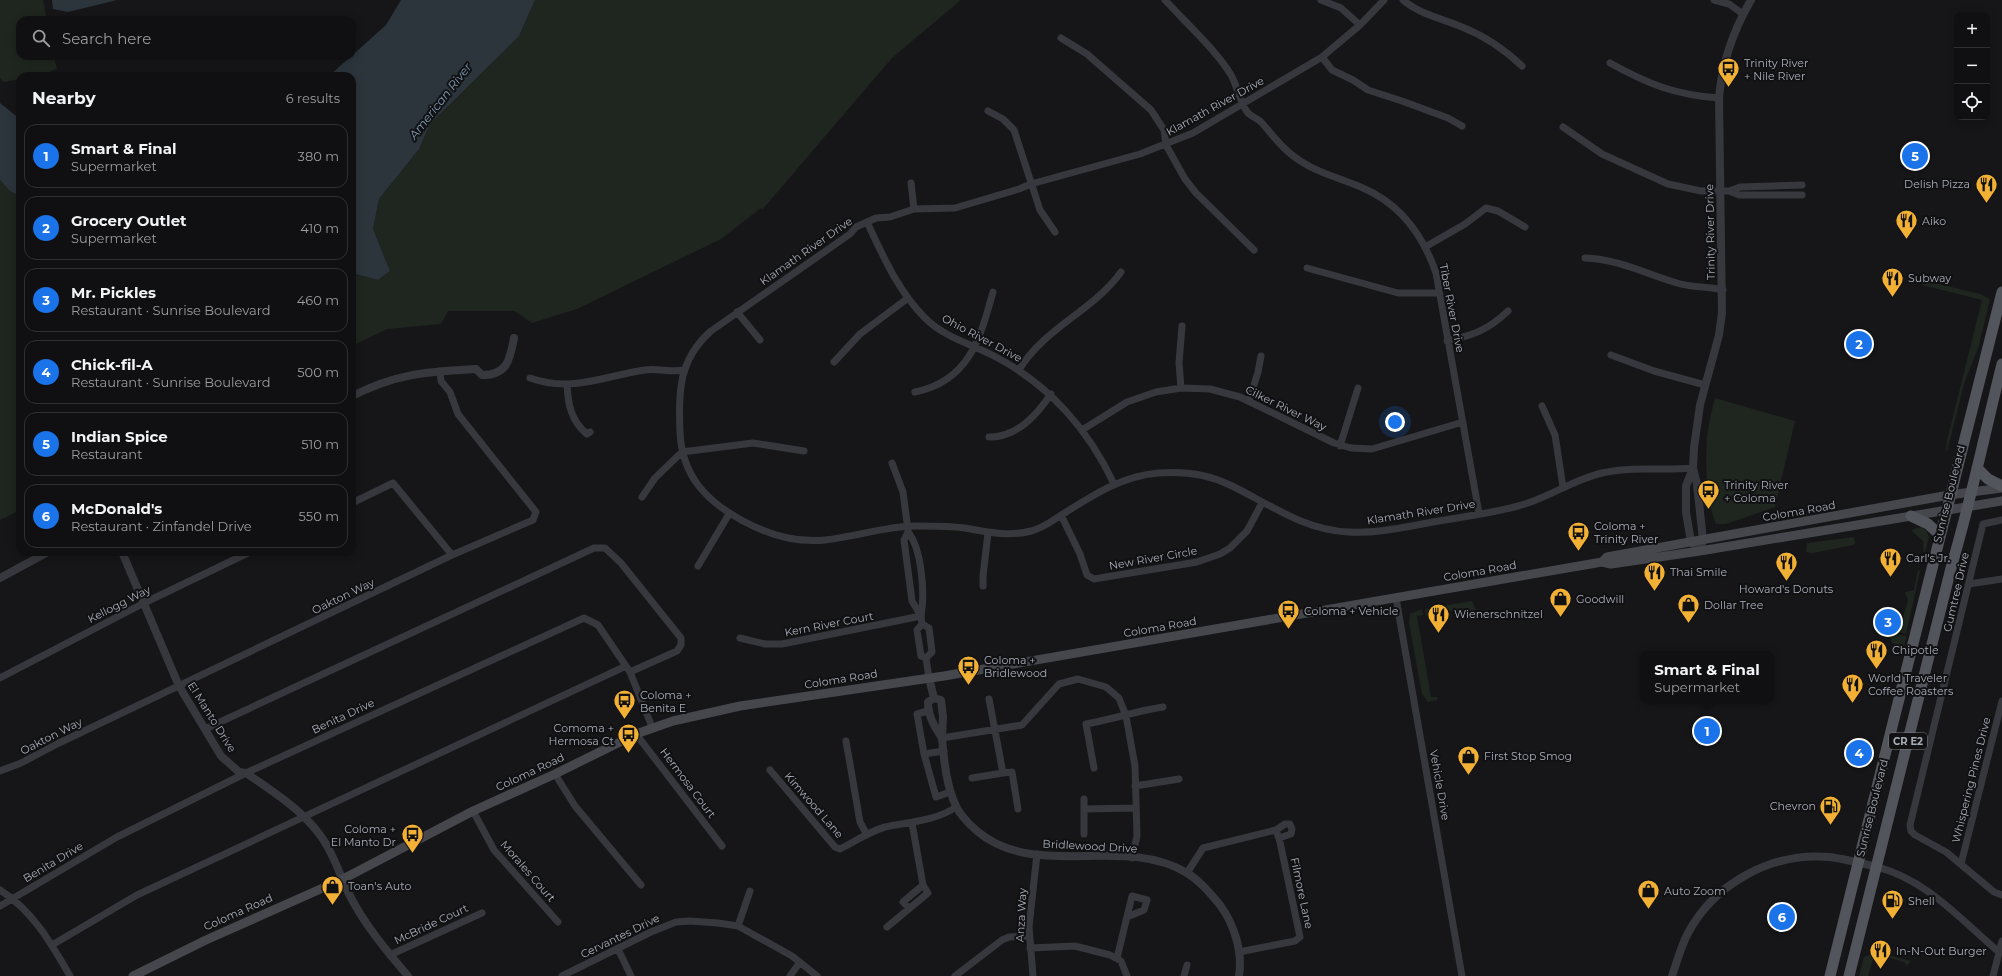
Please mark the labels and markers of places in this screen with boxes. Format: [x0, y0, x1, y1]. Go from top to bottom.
bus stop icon: Trinity River + Nile River [1715, 56, 1741, 89]
place label: Trinity River + Nile River [1744, 56, 1808, 83]
pin: 5 [1902, 141, 1928, 171]
restaurant icon: Delish Pizza [1973, 171, 1999, 204]
place label: Delish Pizza [1904, 177, 1970, 191]
restaurant icon: Aiko [1894, 208, 1920, 241]
place label: Aiko [1922, 214, 1946, 228]
restaurant icon: Subway [1880, 265, 1906, 298]
place label: Subway [1908, 271, 1951, 285]
pin: 2 [1846, 329, 1872, 359]
bus stop icon: Trinity River + Coloma [1695, 478, 1721, 511]
place label: Trinity River + Coloma [1724, 478, 1788, 505]
bus stop icon: Coloma + Trinity River [1566, 519, 1592, 552]
place label: Coloma + Trinity River [1594, 519, 1658, 546]
restaurant icon: Carl's Jr. [1878, 545, 1904, 578]
restaurant icon: Howard's Donuts [1773, 550, 1799, 583]
place label: Carl's Jr. [1906, 551, 1950, 565]
restaurant icon: Thai Smile [1641, 559, 1667, 592]
place label: Thai Smile [1670, 565, 1727, 579]
place label: Howard's Donuts [1739, 582, 1834, 596]
shop icon: Goodwill [1548, 586, 1574, 619]
place label: Goodwill [1576, 592, 1624, 606]
shop icon: Dollar Tree [1676, 592, 1702, 625]
bus stop icon: Coloma + Vehicle [1276, 598, 1302, 631]
place label: Dollar Tree [1704, 598, 1764, 612]
restaurant icon: Wienerschnitzel [1426, 601, 1452, 634]
place label: Coloma + Vehicle [1304, 604, 1399, 618]
place label: Wienerschnitzel [1454, 607, 1543, 621]
pin: 3 [1875, 607, 1901, 637]
restaurant icon: Chipotle [1863, 637, 1889, 670]
place label: Chipotle [1892, 643, 1939, 657]
bus stop icon: Coloma + Bridlewood [956, 653, 982, 686]
place label: Coloma + Bridlewood [984, 653, 1047, 680]
restaurant icon: World Traveler Coffee Roasters [1840, 671, 1866, 704]
place label: World Traveler Coffee Roasters [1868, 671, 1954, 698]
bus stop icon: Coloma + Benita E [611, 688, 637, 721]
place label: Coloma + Benita E [640, 688, 692, 715]
pin: 1 [1694, 716, 1720, 746]
place label: Comoma + Hermosa Ct [549, 721, 615, 748]
bus stop icon: Comoma + Hermosa Ct [616, 721, 642, 754]
pin: 4 [1846, 738, 1872, 768]
shop icon: First Stop Smog [1456, 743, 1482, 776]
place label: First Stop Smog [1484, 749, 1572, 763]
fuel station icon: Chevron [1818, 793, 1844, 826]
place label: Chevron [1770, 799, 1816, 813]
place label: Coloma + El Manto Dr [331, 822, 396, 849]
bus stop icon: Coloma + El Manto Dr [399, 822, 425, 855]
shop icon: Toan's Auto [319, 873, 345, 906]
shop icon: Auto Zoom [1635, 878, 1661, 911]
place label: Toan's Auto [348, 879, 411, 893]
place label: Auto Zoom [1664, 884, 1726, 898]
fuel station icon: Shell [1879, 888, 1905, 921]
place label: Shell [1908, 894, 1935, 908]
pin: 6 [1769, 902, 1795, 932]
restaurant icon: In-N-Out Burger [1868, 938, 1894, 971]
place label: In-N-Out Burger [1896, 944, 1987, 958]

